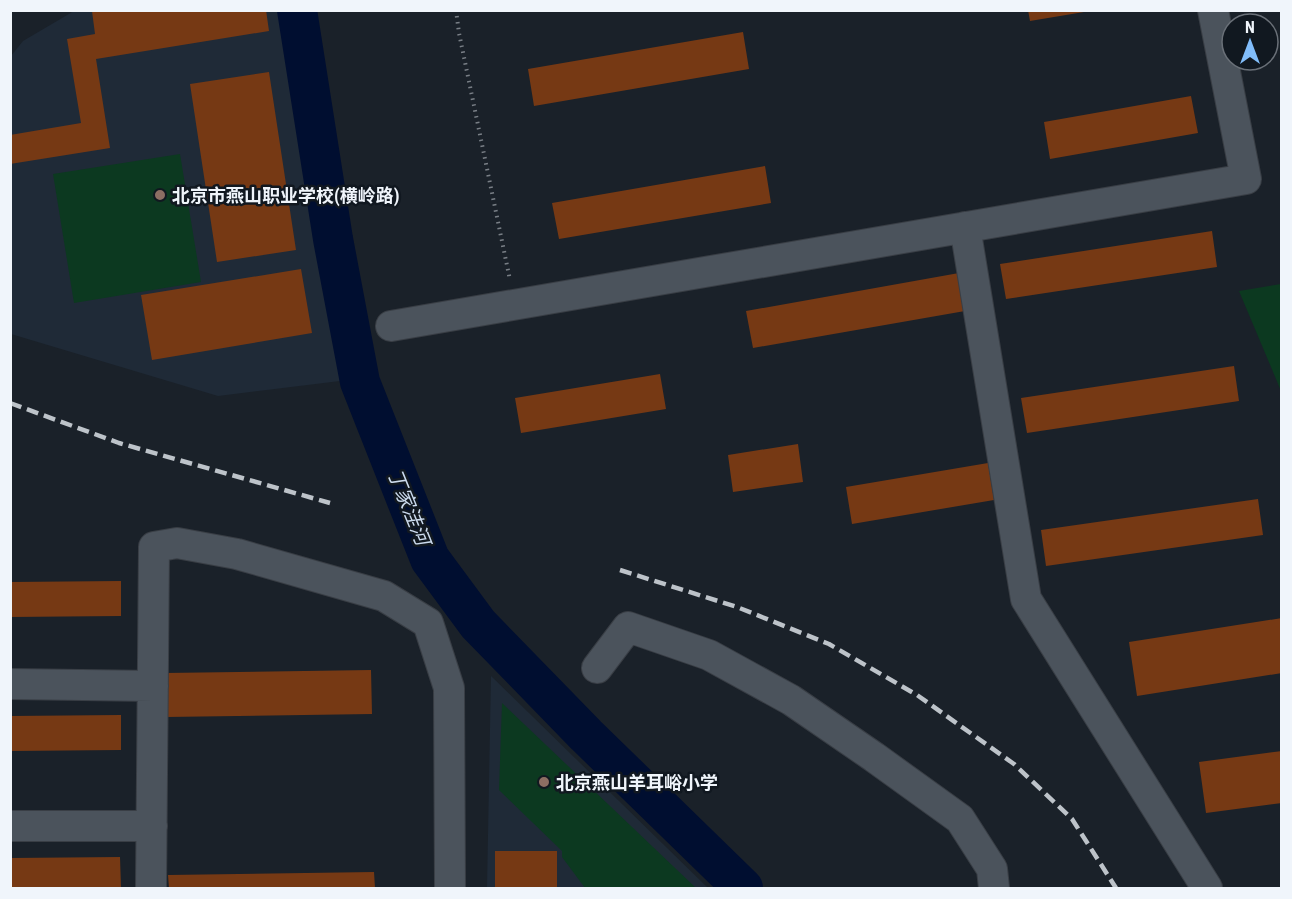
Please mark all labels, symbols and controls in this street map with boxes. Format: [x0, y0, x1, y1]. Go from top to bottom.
north arrow [1220, 12, 1280, 72]
text: N [1245, 18, 1255, 37]
place label: 北京市燕山职业学校(横岭路) [172, 185, 400, 207]
marker: 北京市燕山职业学校(横岭路) [153, 188, 167, 202]
water label: 丁家洼河 [383, 465, 437, 552]
place label: 北京燕山羊耳峪小学 [556, 772, 718, 793]
marker: 北京燕山羊耳峪小学 [537, 775, 551, 789]

